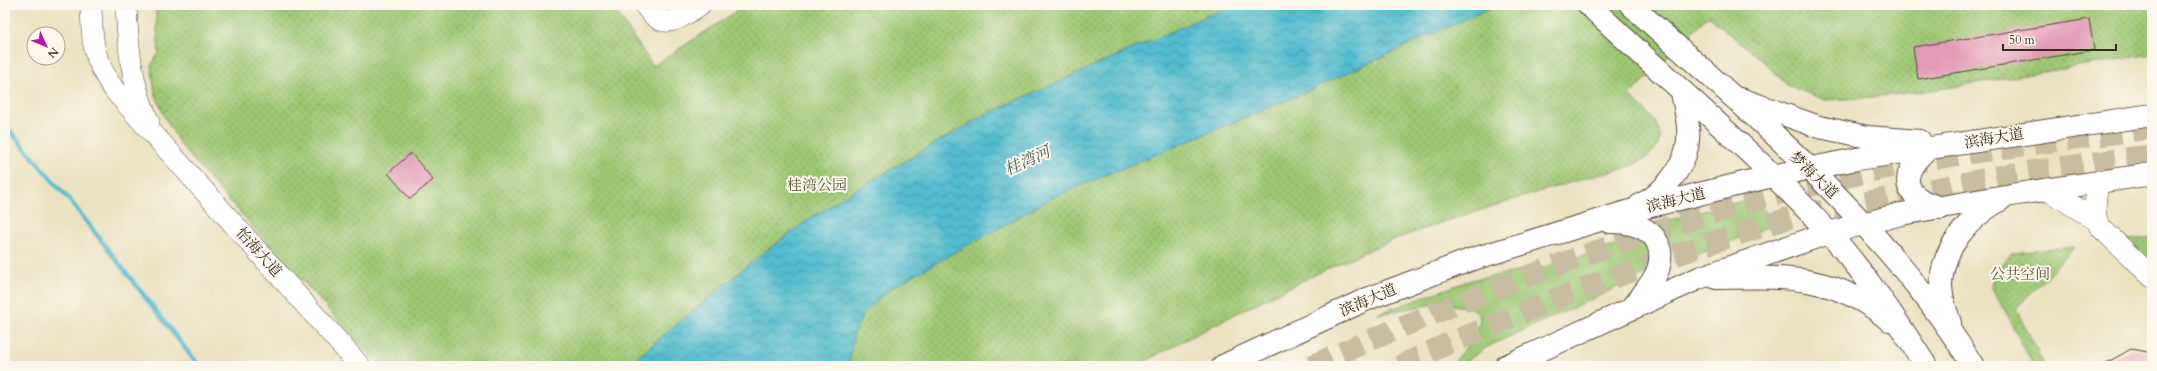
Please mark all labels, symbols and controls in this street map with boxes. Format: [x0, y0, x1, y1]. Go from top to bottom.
north arrow [26, 26, 66, 66]
scale bar [2003, 26, 2116, 52]
text: 50 m [2009, 32, 2036, 48]
text: N [44, 44, 62, 62]
street label: 滨海大道 [1963, 123, 2025, 153]
water label: 桂湾河 [1001, 140, 1057, 181]
street label: 梦海大道 [1785, 147, 1843, 203]
park label: 桂湾公园 [787, 175, 847, 195]
street label: 滨海大道 [1644, 183, 1708, 217]
street label: 怡海大道 [231, 223, 287, 281]
park label: 公共空间 [1990, 264, 2050, 284]
street label: 滨海大道 [1336, 279, 1400, 321]

